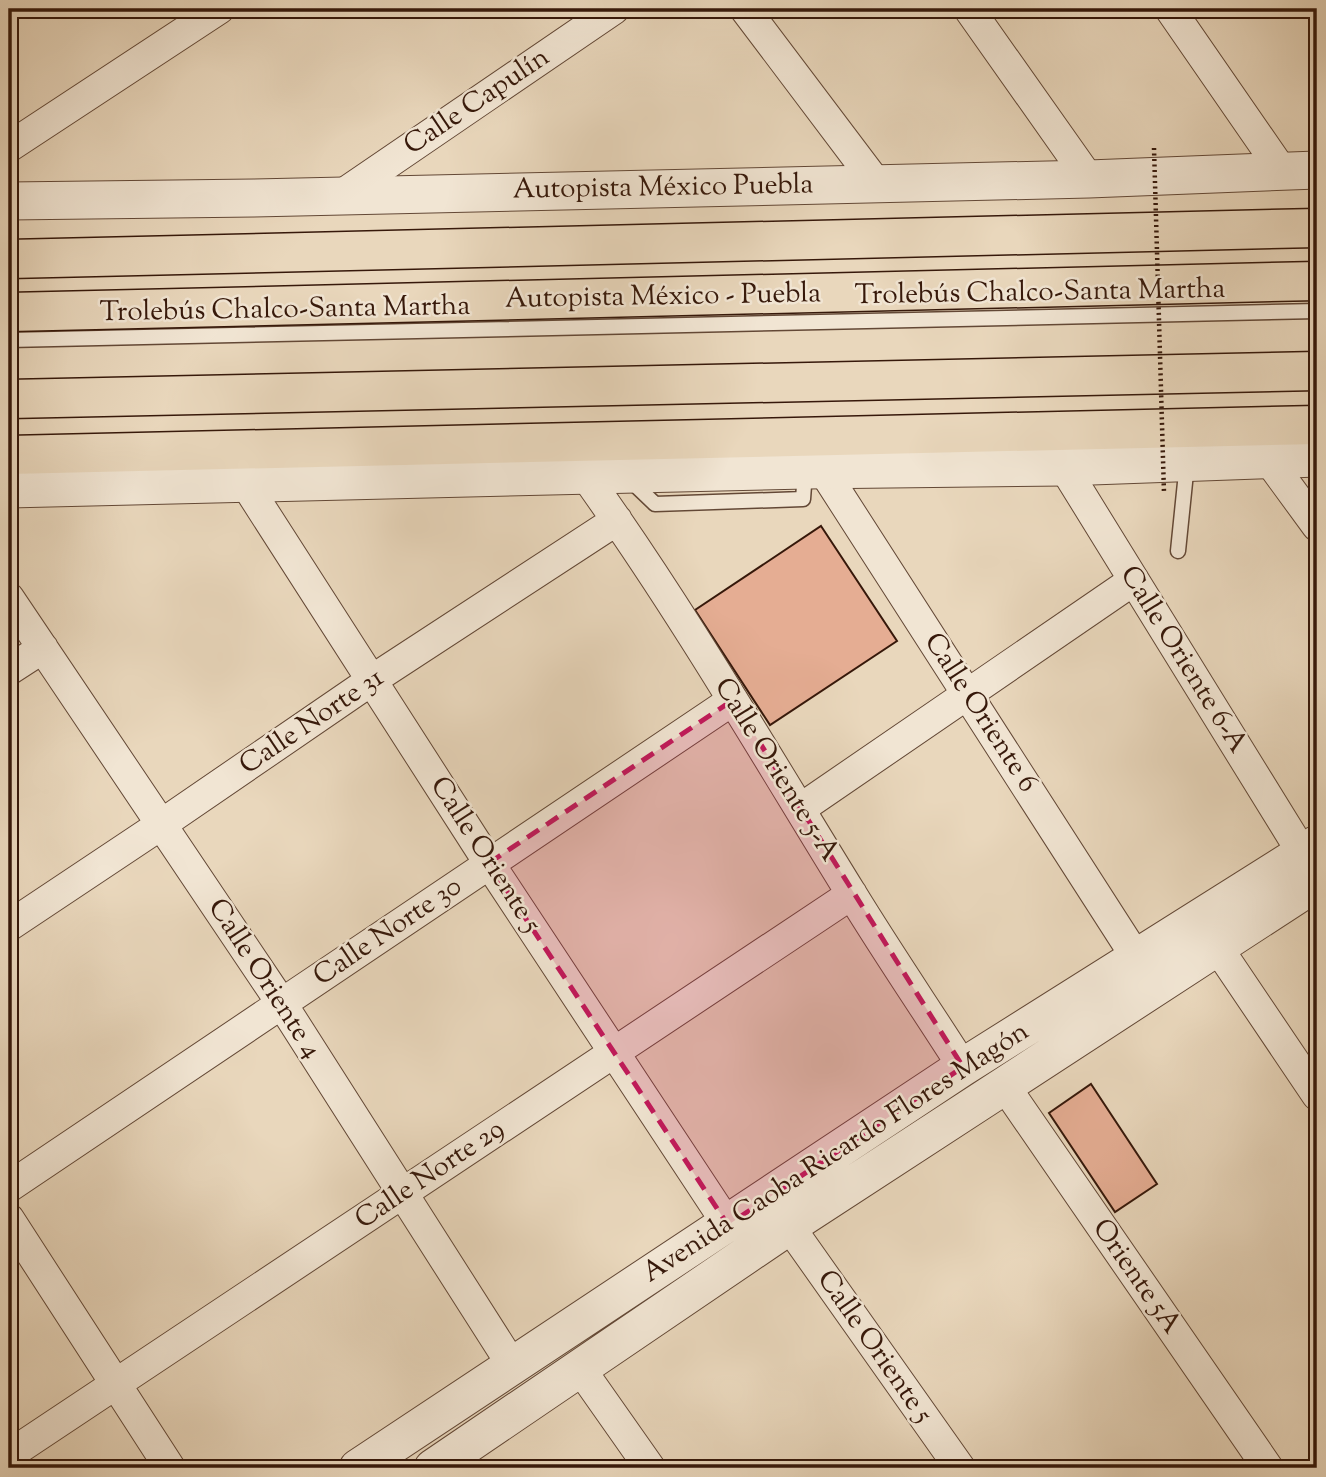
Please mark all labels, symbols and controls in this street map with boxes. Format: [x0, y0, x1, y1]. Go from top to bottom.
street label: Calle Capulín [396, 38, 558, 166]
street label: Autopista México Puebla [512, 165, 814, 211]
street label: Trolebús Chalco-Santa Martha [854, 270, 1226, 316]
street label: Autopista México - Puebla [505, 274, 822, 320]
street label: Trolebús Chalco-Santa Martha [99, 287, 471, 333]
street label: Calle Oriente 6-A [1109, 559, 1257, 762]
street label: Calle Oriente 6 [913, 625, 1047, 801]
street label: Calle Norte 31 [232, 659, 392, 785]
street label: Calle Oriente 5-A [703, 670, 849, 870]
street label: Calle Oriente 5 [419, 769, 551, 941]
street label: Calle Norte 30 [306, 867, 470, 997]
street label: Calle Oriente 4 [197, 891, 331, 1067]
street label: Avenida Caoba Ricardo Flores Magón [635, 1013, 1037, 1293]
street label: Calle Norte 29 [347, 1110, 513, 1240]
street label: Oriente 5A [1082, 1211, 1191, 1343]
street label: Calle Oriente 5 [806, 1262, 942, 1432]

